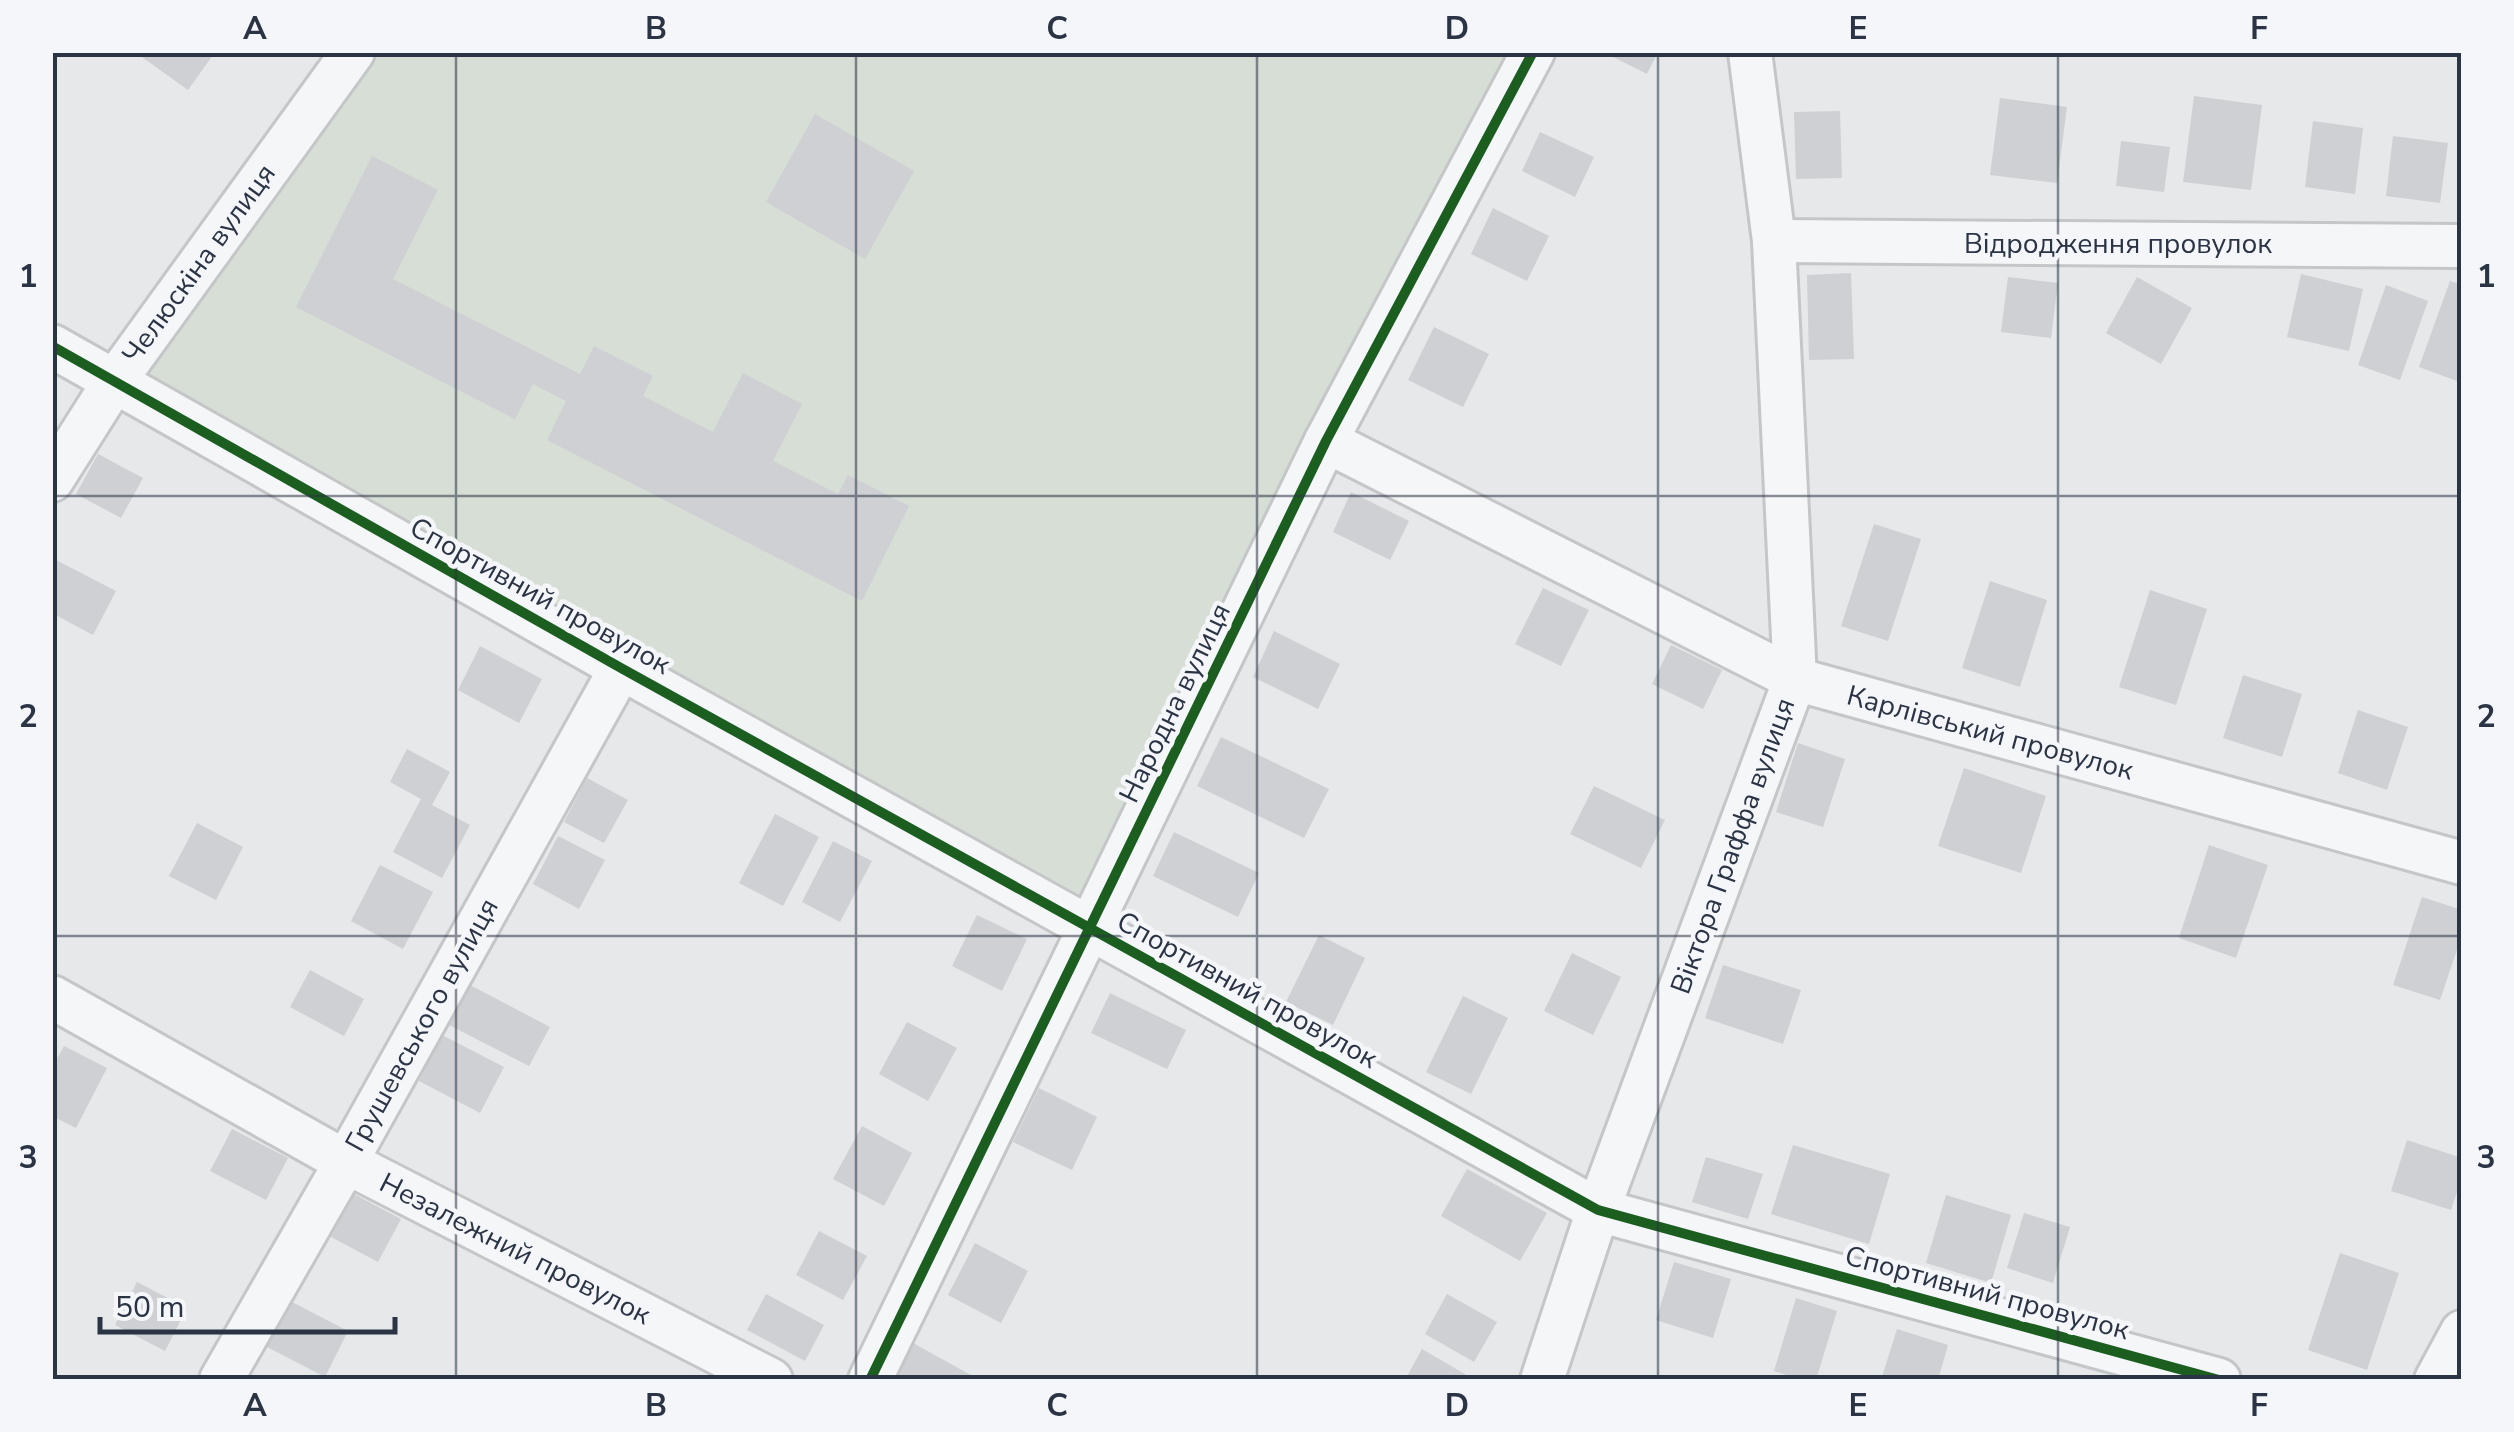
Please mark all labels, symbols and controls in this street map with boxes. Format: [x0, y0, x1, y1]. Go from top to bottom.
text: A [243, 7, 267, 50]
text: B [645, 7, 667, 50]
text: C [1046, 7, 1068, 50]
text: D [1445, 7, 1469, 50]
text: E [1848, 7, 1868, 50]
text: F [2250, 7, 2268, 50]
street label: Челюскіна вулиця [114, 156, 284, 372]
street label: Відродження провулок [1964, 225, 2272, 263]
text: 1 [18, 255, 38, 298]
text: 1 [2476, 255, 2496, 298]
street label: Спортивний провулок [403, 508, 677, 684]
street label: Народна вулиця [1110, 597, 1240, 809]
street label: Карлівський провулок [1843, 676, 2138, 790]
street label: Віктора Граффа вулиця [1662, 693, 1804, 999]
text: 2 [18, 695, 38, 738]
text: 2 [2476, 695, 2496, 738]
street label: Грушевського вулиця [336, 891, 508, 1159]
street label: Спортивний провулок [1110, 902, 1384, 1078]
text: 3 [18, 1136, 38, 1179]
text: 3 [2476, 1136, 2496, 1179]
street label: Незалежний провулок [373, 1164, 657, 1334]
street label: Спортивний провулок [1841, 1237, 2134, 1349]
scale bar [100, 1272, 395, 1334]
text: 50 m [115, 1287, 184, 1328]
text: A [243, 1384, 267, 1427]
text: B [645, 1384, 667, 1427]
text: C [1046, 1384, 1068, 1427]
text: D [1445, 1384, 1469, 1427]
text: E [1848, 1384, 1868, 1427]
text: F [2250, 1384, 2268, 1427]

